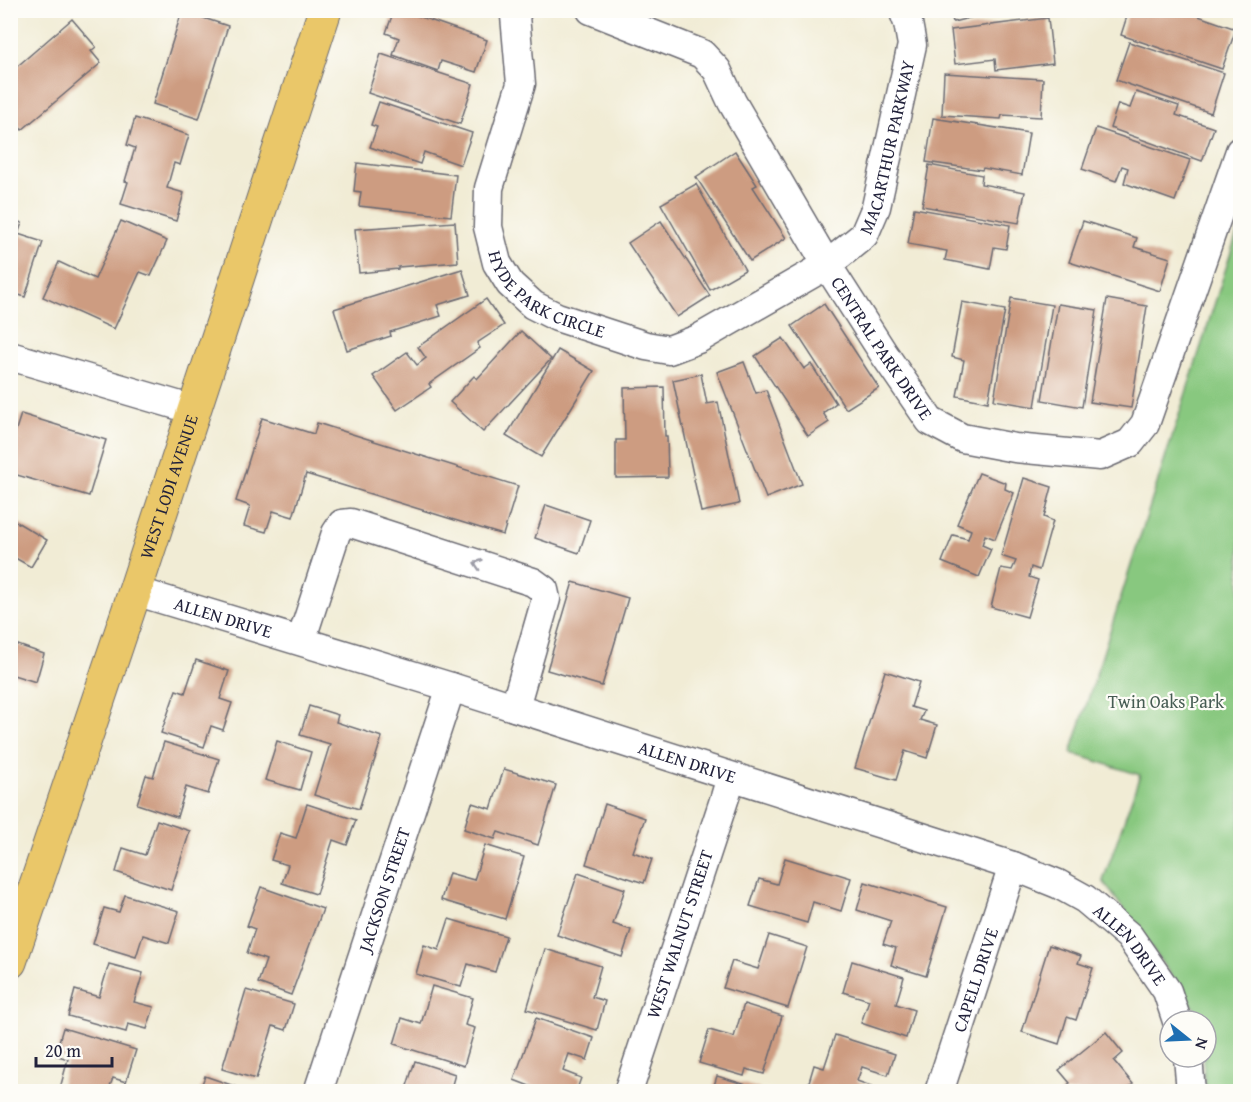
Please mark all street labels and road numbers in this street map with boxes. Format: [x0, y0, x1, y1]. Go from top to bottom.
street label: MACARTHUR PARKWAY [852, 57, 921, 238]
street label: HYDE PARK CIRCLE [481, 248, 609, 345]
street label: CENTRAL PARK DRIVE [825, 271, 939, 425]
street label: WEST LODI AVENUE [132, 411, 205, 563]
street label: ALLEN DRIVE [171, 590, 275, 645]
street label: ALLEN DRIVE [635, 734, 739, 790]
street label: JACKSON STREET [350, 824, 417, 957]
street label: WEST WALNUT STREET [639, 846, 720, 1022]
street label: ALLEN DRIVE [1087, 897, 1173, 991]
street label: CAPELL DRIVE [946, 924, 1005, 1035]

